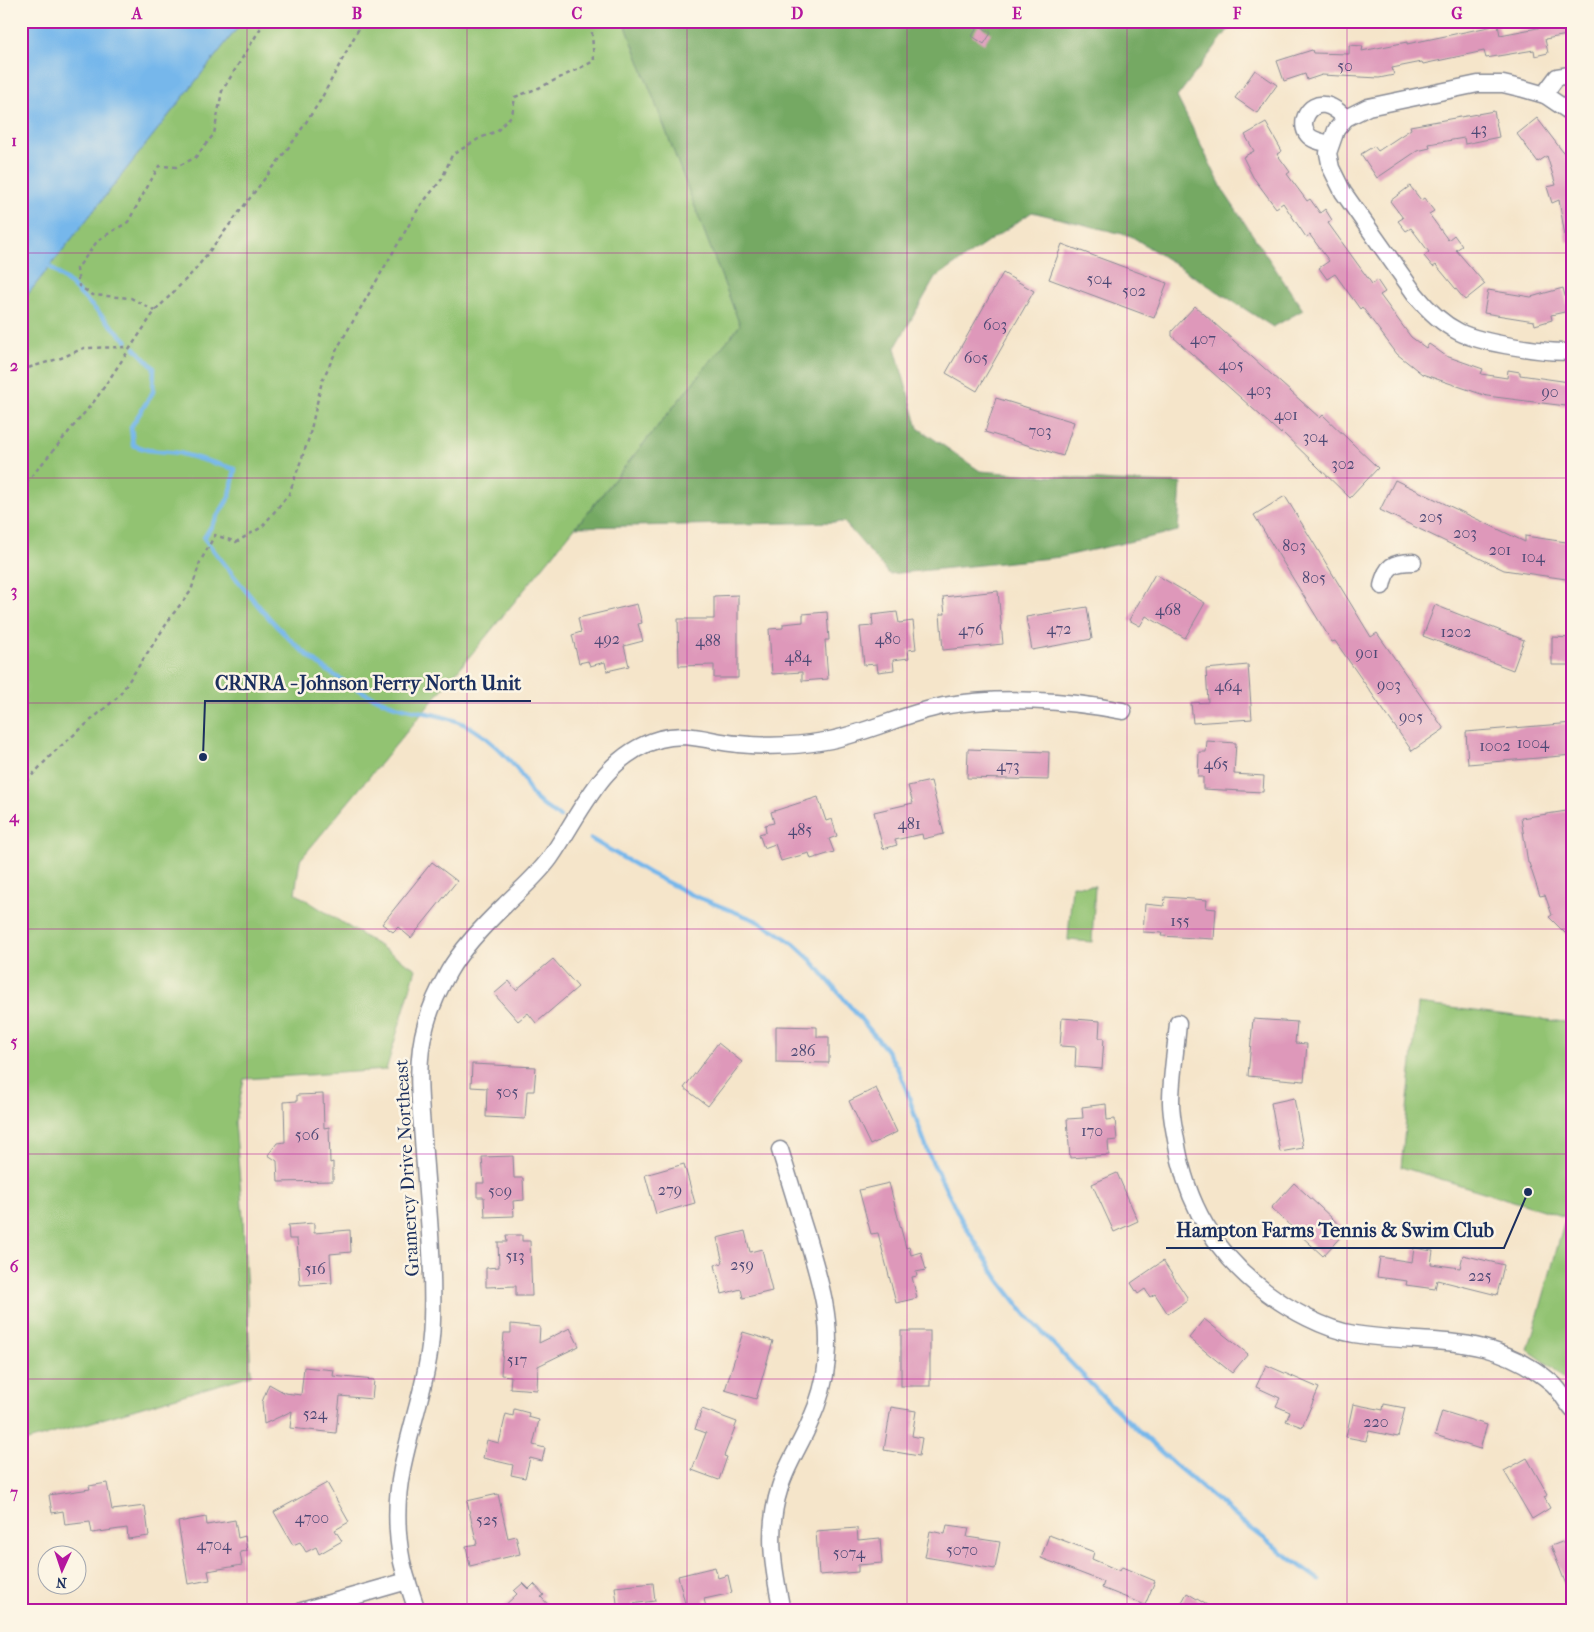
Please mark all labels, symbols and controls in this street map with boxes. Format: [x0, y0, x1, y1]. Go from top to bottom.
text: A [131, 4, 143, 23]
text: B [352, 4, 362, 23]
text: C [572, 4, 583, 23]
text: D [791, 4, 803, 23]
text: E [1012, 4, 1022, 23]
text: F [1232, 4, 1242, 23]
text: G [1451, 4, 1463, 23]
house number: 50 [1337, 56, 1353, 75]
house number: 43 [1471, 119, 1487, 138]
text: 1 [11, 131, 17, 150]
house number: 504 [1087, 269, 1112, 288]
house number: 502 [1122, 281, 1146, 300]
house number: 603 [983, 315, 1007, 334]
house number: 407 [1190, 329, 1216, 348]
house number: 605 [964, 348, 988, 367]
house number: 405 [1218, 355, 1244, 374]
text: 2 [10, 356, 18, 375]
house number: 403 [1247, 380, 1271, 399]
house number: 90 [1541, 382, 1559, 401]
house number: 401 [1274, 405, 1298, 424]
house number: 703 [1028, 421, 1052, 440]
house number: 304 [1303, 427, 1328, 446]
house number: 302 [1331, 454, 1355, 473]
house number: 205 [1419, 507, 1443, 526]
house number: 203 [1453, 523, 1477, 542]
house number: 803 [1282, 536, 1306, 555]
house number: 201 [1489, 540, 1511, 559]
house number: 104 [1521, 547, 1545, 566]
house number: 805 [1302, 568, 1326, 587]
text: 3 [11, 581, 17, 601]
house number: 468 [1155, 600, 1181, 619]
house number: 472 [1047, 619, 1071, 638]
house number: 476 [958, 620, 984, 639]
house number: 1202 [1441, 622, 1472, 641]
house number: 492 [594, 629, 620, 648]
house number: 480 [875, 629, 901, 648]
house number: 488 [695, 631, 721, 650]
house number: 901 [1356, 643, 1378, 662]
house number: 484 [785, 647, 812, 666]
callout: CRNRA - Johnson Ferry North Unit [205, 666, 531, 701]
text: CRNRA - Johnson Ferry North Unit [215, 672, 522, 695]
house number: 903 [1377, 675, 1401, 694]
house number: 464 [1214, 676, 1242, 695]
house number: 905 [1399, 707, 1423, 726]
house number: 1004 [1517, 733, 1550, 752]
house number: 1002 [1479, 736, 1511, 755]
house number: 465 [1203, 754, 1229, 773]
house number: 473 [996, 756, 1020, 775]
text: 4 [8, 807, 20, 827]
house number: 481 [897, 814, 921, 833]
house number: 485 [788, 820, 812, 839]
house number: 155 [1170, 911, 1190, 930]
text: 5 [11, 1032, 18, 1051]
house number: 286 [791, 1041, 816, 1060]
street label: Gramercy Drive Northeast [390, 1059, 424, 1277]
house number: 505 [496, 1082, 518, 1101]
house number: 170 [1081, 1121, 1103, 1140]
house number: 506 [295, 1125, 320, 1144]
house number: 279 [658, 1180, 682, 1199]
house number: 509 [488, 1181, 512, 1200]
callout: Hampton Farms Tennis & Swim Club [1166, 1213, 1504, 1248]
text: Hampton Farms Tennis & Swim Club [1176, 1219, 1494, 1242]
house number: 513 [505, 1246, 525, 1265]
house number: 259 [730, 1255, 754, 1274]
text: 6 [10, 1257, 19, 1276]
house number: 516 [304, 1259, 326, 1278]
house number: 225 [1468, 1266, 1492, 1285]
house number: 517 [507, 1350, 527, 1369]
house number: 524 [303, 1404, 328, 1423]
house number: 220 [1363, 1412, 1389, 1431]
text: 7 [9, 1483, 18, 1502]
house number: 4700 [295, 1508, 329, 1527]
house number: 525 [476, 1510, 498, 1529]
house number: 4704 [197, 1535, 232, 1554]
house number: 5070 [946, 1540, 978, 1559]
house number: 5074 [833, 1543, 866, 1562]
north arrow [38, 1544, 88, 1594]
text: N [55, 1574, 67, 1591]

